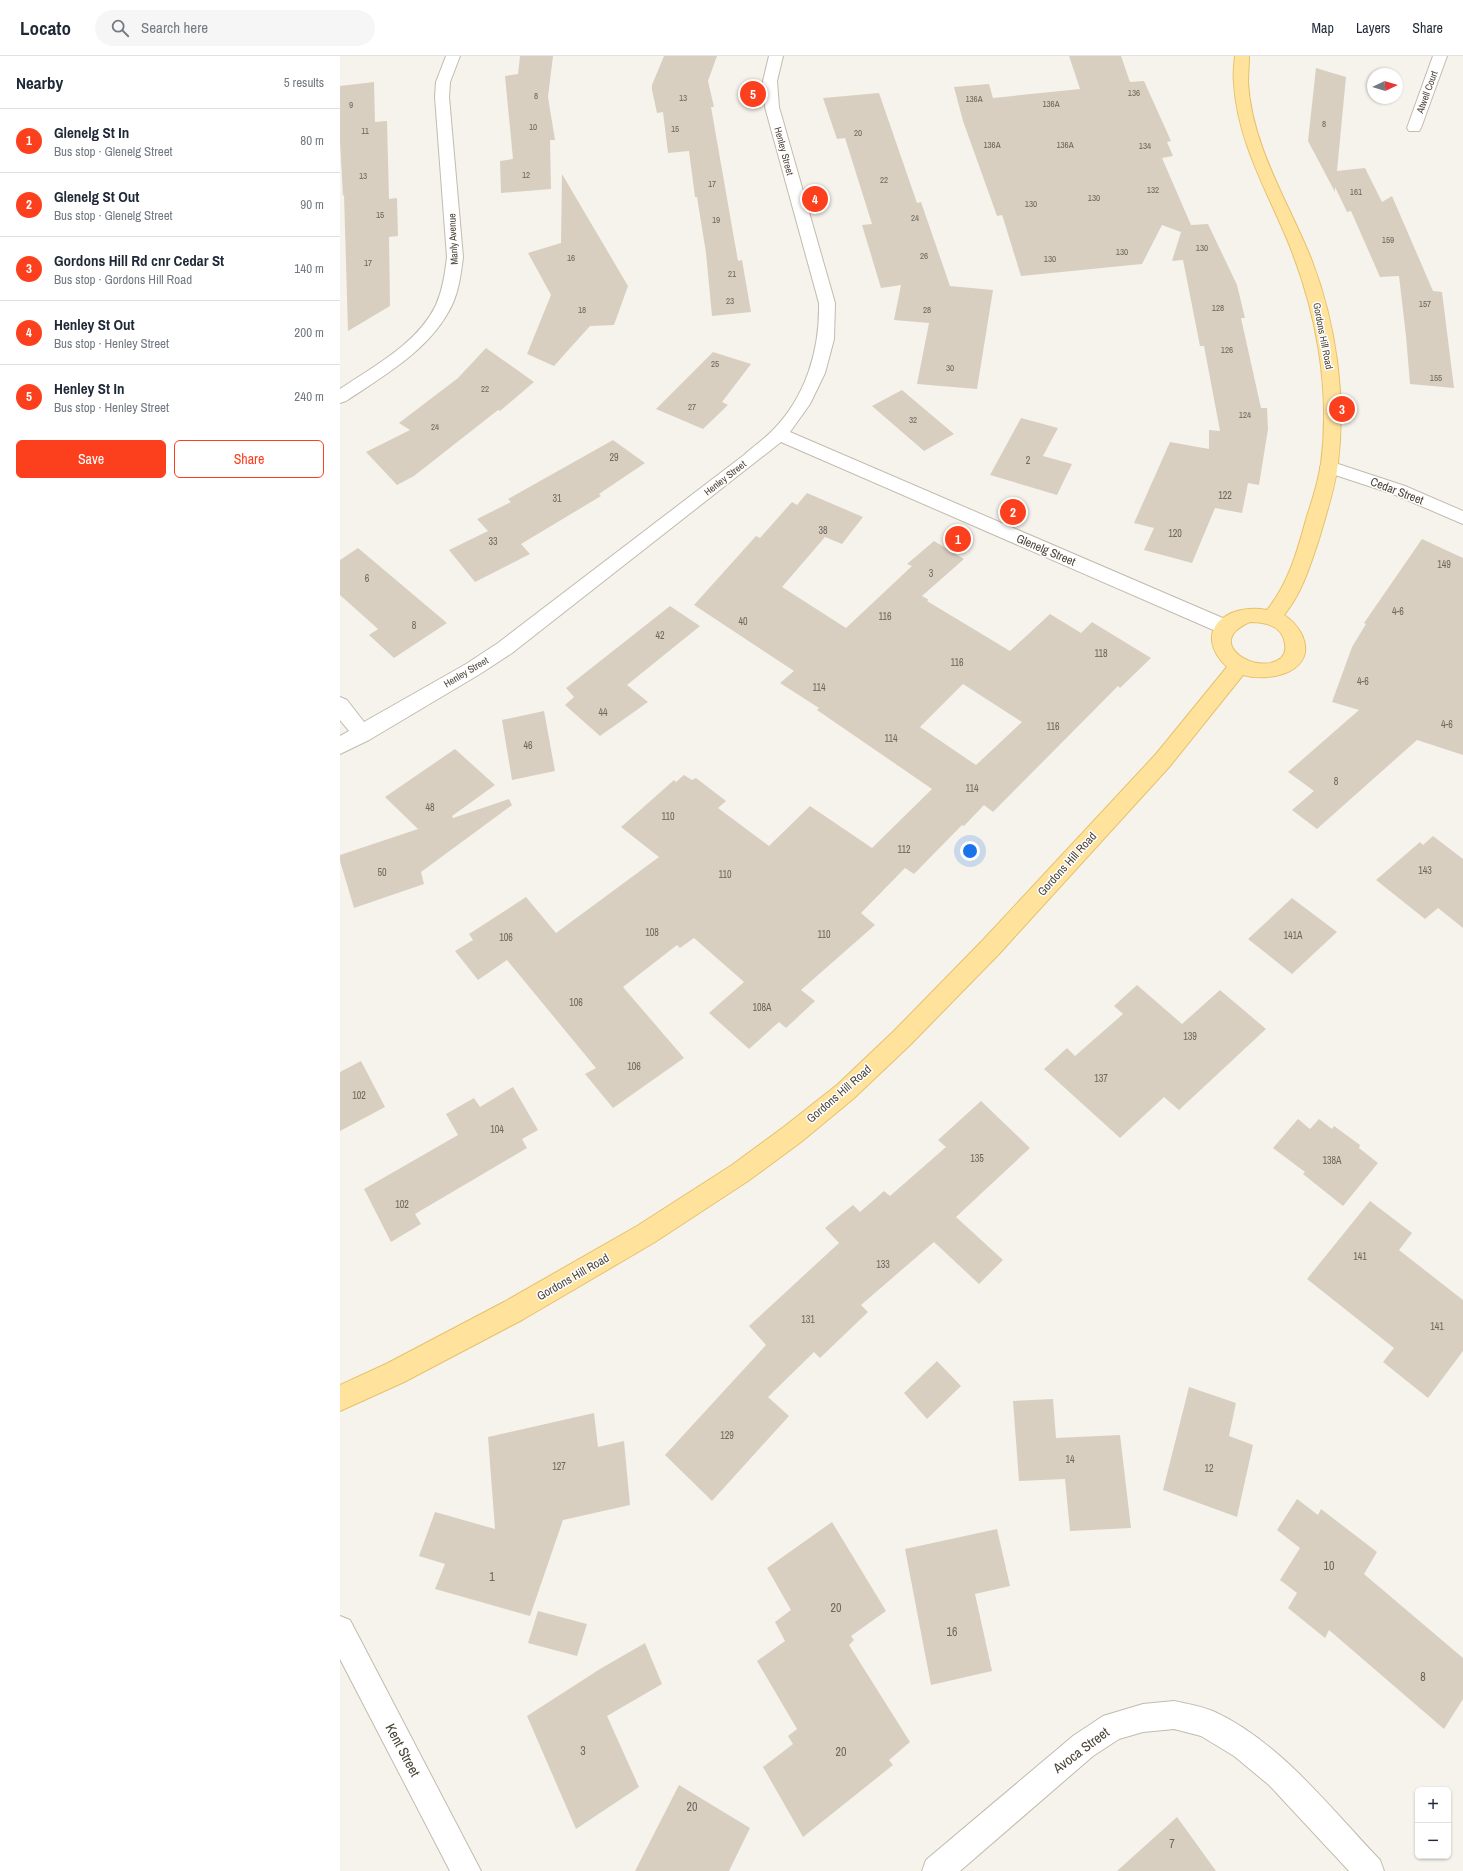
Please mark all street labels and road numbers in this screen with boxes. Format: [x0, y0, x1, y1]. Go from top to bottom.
street label: Atwell Court [1413, 68, 1441, 116]
street label: Henley Street [771, 125, 797, 177]
street label: Manly Avenue [445, 213, 461, 265]
street label: Gordons Hill Road [1310, 302, 1336, 370]
street label: Henley Street [701, 457, 749, 498]
street label: Cedar Street [1368, 474, 1426, 509]
street label: Glenelg Street [1014, 530, 1078, 570]
street label: Henley Street [441, 653, 491, 690]
street label: Gordons Hill Road [1034, 829, 1100, 899]
street label: Gordons Hill Road [803, 1061, 875, 1127]
street label: Gordons Hill Road [534, 1250, 612, 1304]
street label: Kent Street [382, 1720, 424, 1780]
street label: Avoca Street [1049, 1723, 1113, 1778]

